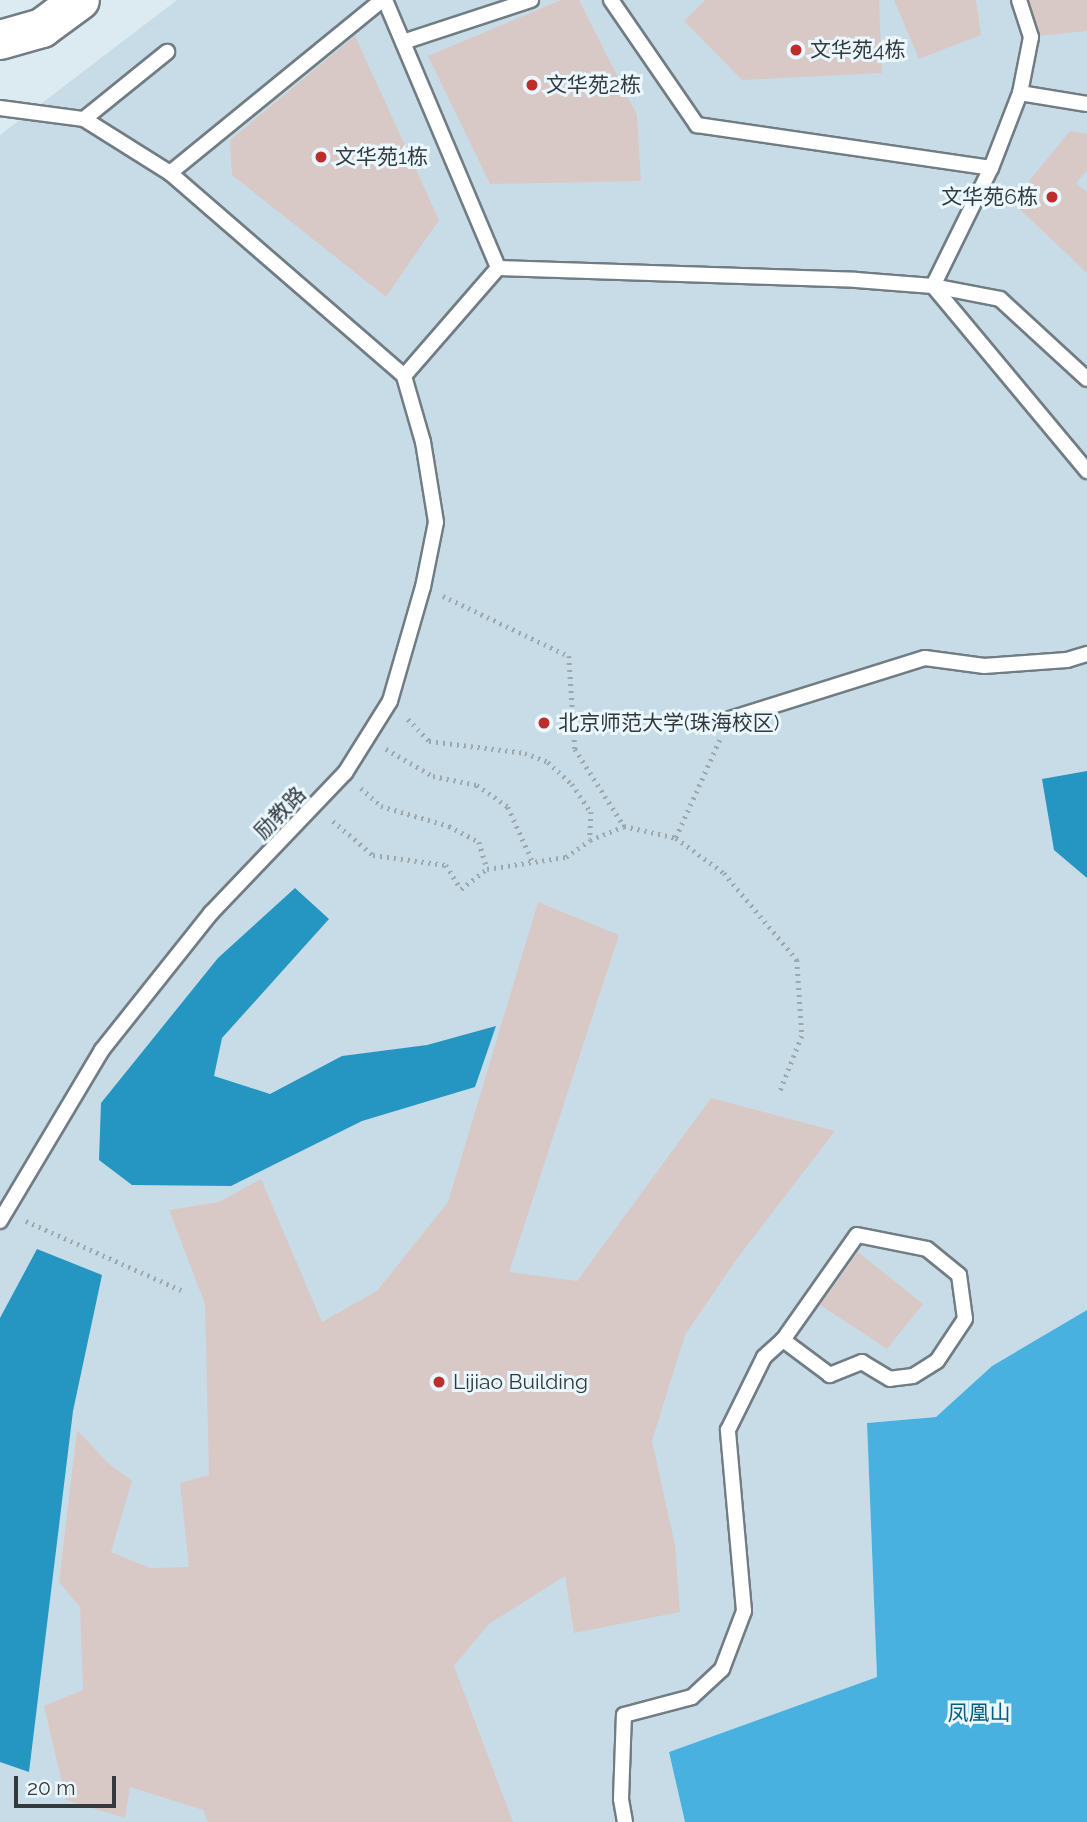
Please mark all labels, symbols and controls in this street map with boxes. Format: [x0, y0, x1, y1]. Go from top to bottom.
place label: 文华苑4栋 [810, 37, 905, 63]
marker: 文华苑4栋 [788, 42, 804, 58]
place label: 文华苑2栋 [546, 72, 641, 98]
marker: 文华苑2栋 [524, 77, 540, 93]
place label: 文华苑1栋 [335, 144, 428, 170]
marker: 文华苑1栋 [313, 149, 329, 165]
place label: 文华苑6栋 [941, 184, 1038, 210]
marker: 文华苑6栋 [1044, 189, 1060, 205]
place label: 北京师范大学(珠海校区) [558, 710, 779, 736]
marker: 北京师范大学(珠海校区) [536, 715, 552, 731]
street label: 励教路 [249, 782, 311, 844]
place label: Lijiao Building [453, 1369, 588, 1395]
marker: Lijiao Building [431, 1374, 447, 1390]
park label: 凤凰山 [948, 1700, 1010, 1726]
scale bar [18, 1762, 119, 1806]
text: 20 m [27, 1775, 75, 1800]

